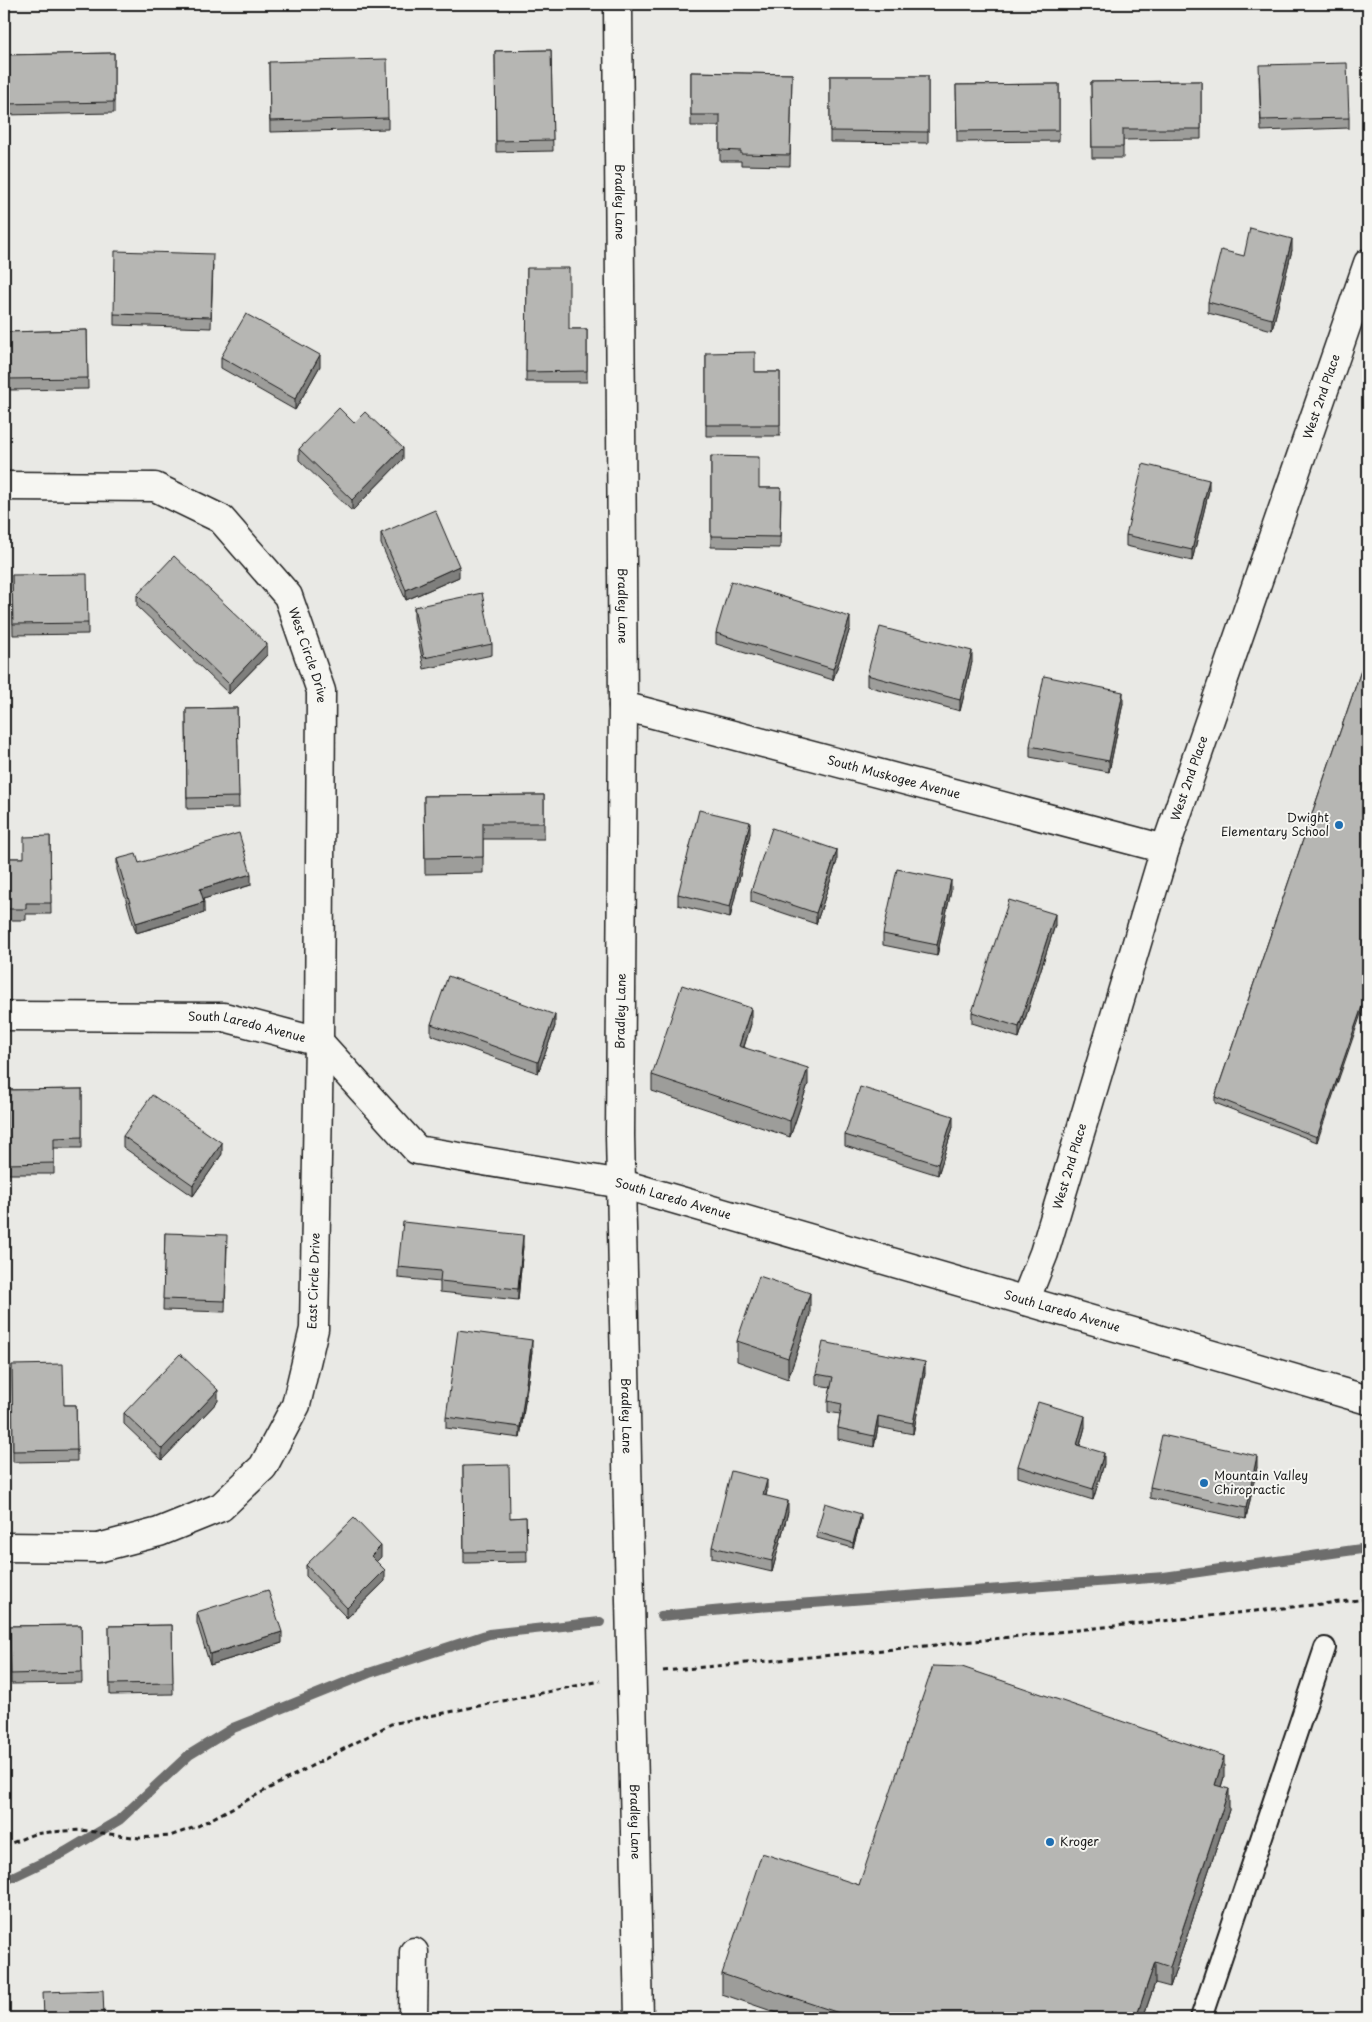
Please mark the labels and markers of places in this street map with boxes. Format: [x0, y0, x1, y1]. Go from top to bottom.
place label: Dwight Elementary School [1221, 808, 1329, 840]
marker: Dwight Elementary School [1333, 819, 1345, 831]
place label: Mountain Valley Chiropractic [1214, 1466, 1308, 1498]
marker: Mountain Valley Chiropractic [1198, 1477, 1210, 1489]
place label: Kroger [1060, 1832, 1099, 1850]
marker: Kroger [1044, 1836, 1056, 1848]

